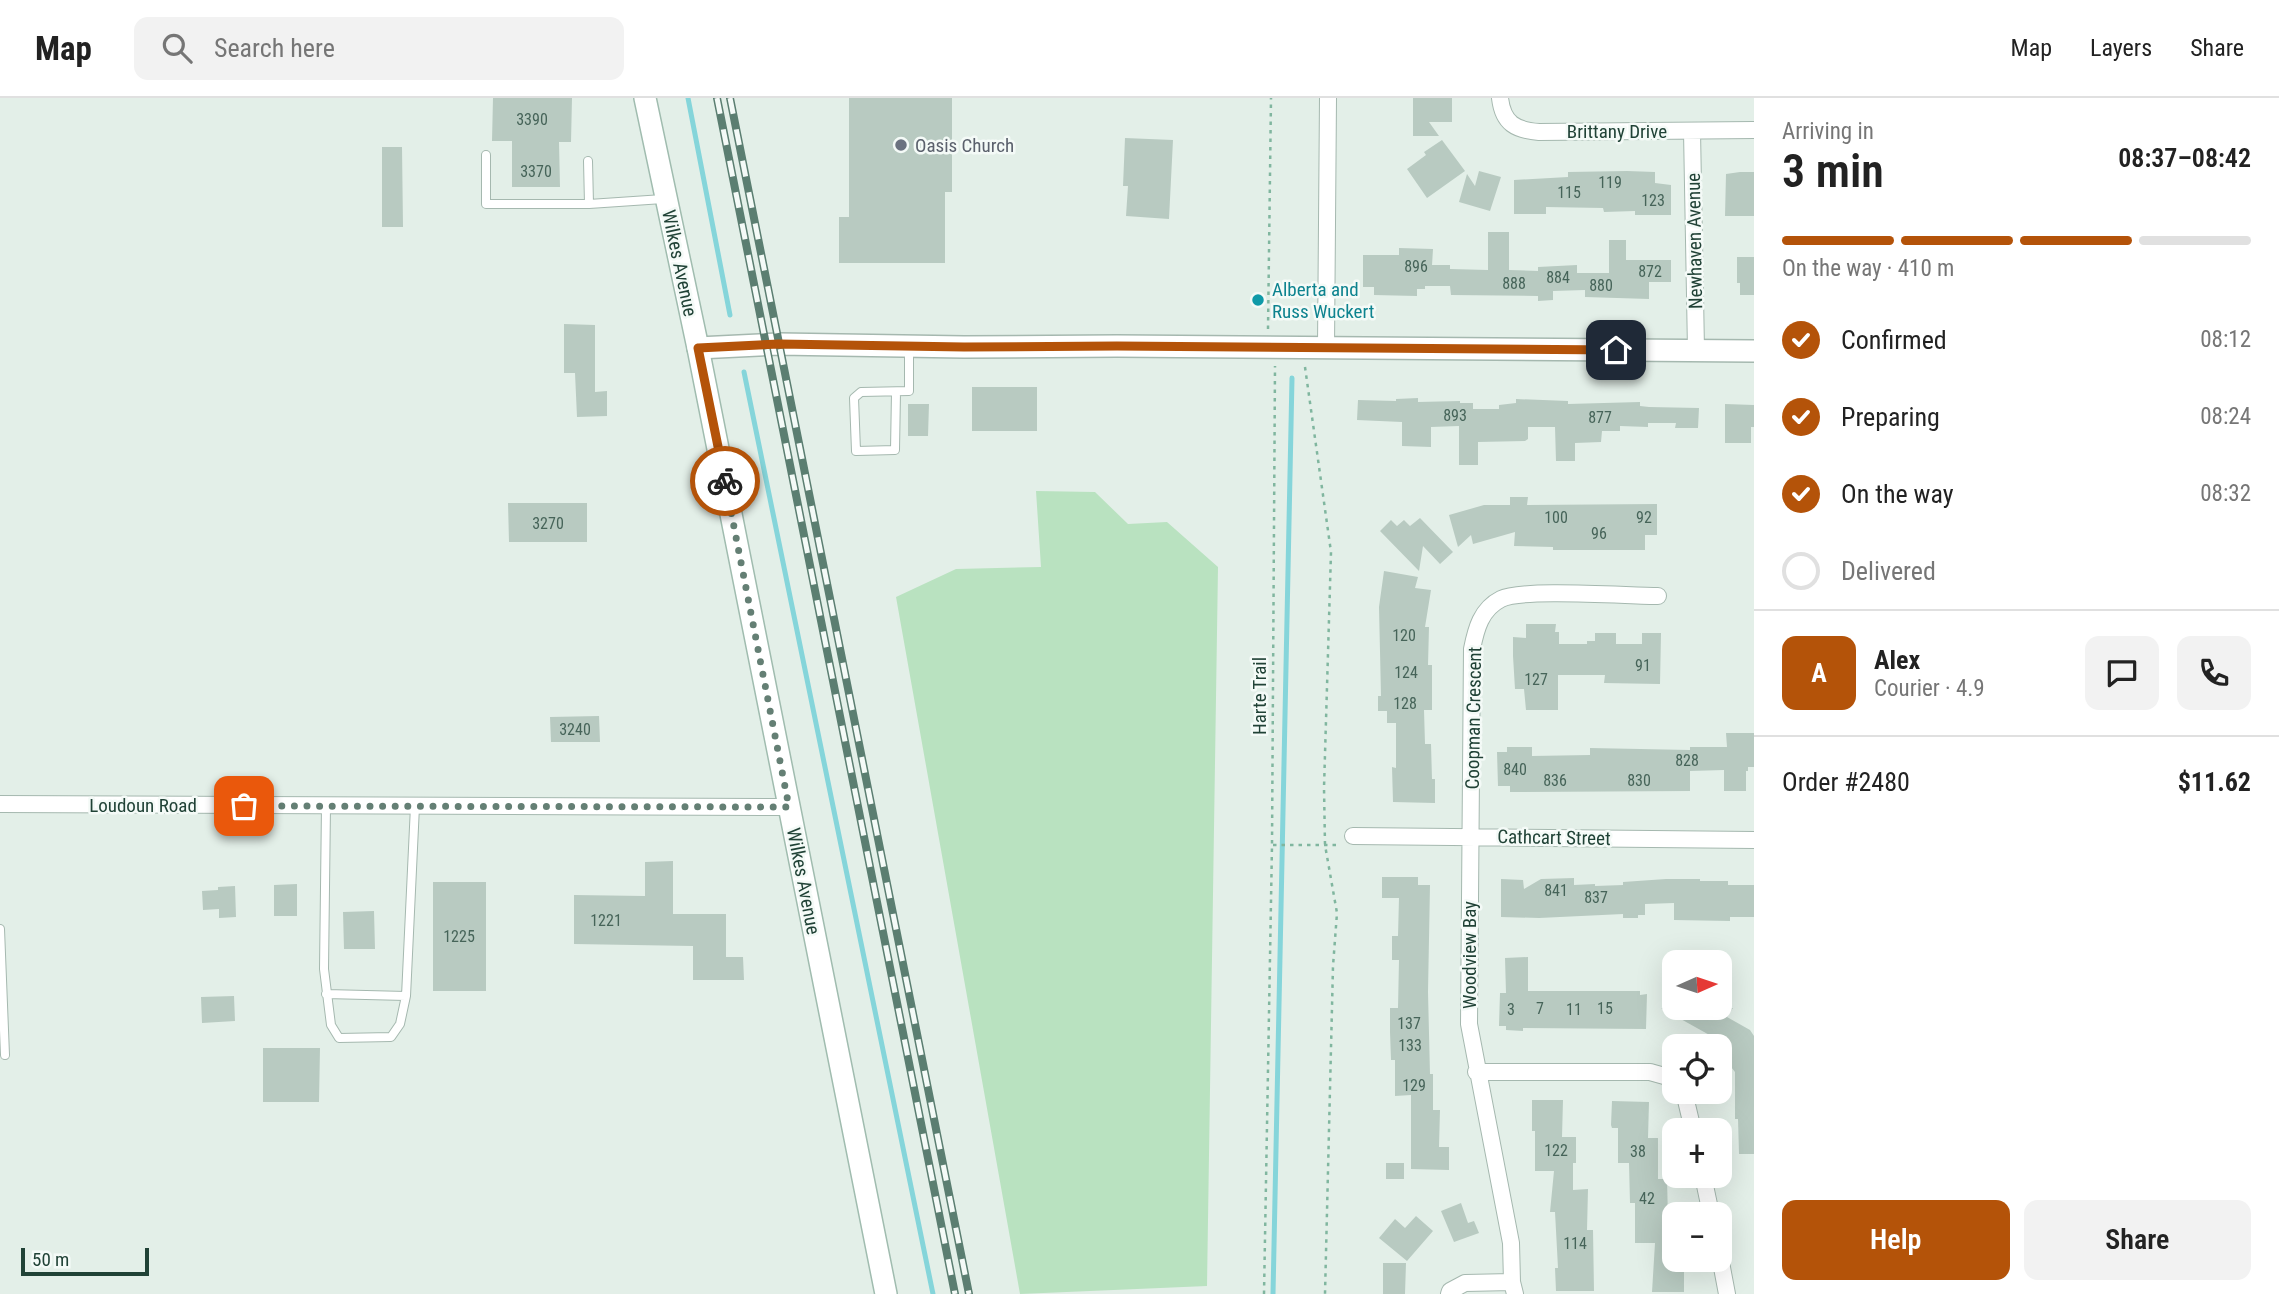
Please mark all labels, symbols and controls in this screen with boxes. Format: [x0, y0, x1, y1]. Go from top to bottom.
search box [134, 17, 624, 80]
text: Map [35, 29, 92, 68]
icon: search [158, 29, 196, 67]
text: Search here [214, 33, 335, 63]
text: Map [2011, 34, 2052, 62]
text: Layers [2090, 34, 2152, 62]
text: Share [2190, 34, 2244, 62]
house number: 3390 [516, 110, 548, 129]
text: Arriving in [1782, 118, 1874, 145]
street label: Brittany Drive [1567, 120, 1667, 143]
place label: Oasis Church [915, 134, 1014, 157]
marker: Oasis Church [893, 137, 909, 153]
text: 08:37–08:42 [2118, 143, 2251, 173]
text: 3 min [1782, 144, 1884, 198]
house number: 3370 [520, 162, 552, 181]
house number: 119 [1598, 173, 1622, 192]
street label: Newhaven Avenue [1682, 173, 1707, 309]
house number: 115 [1557, 183, 1581, 202]
house number: 123 [1641, 191, 1665, 210]
street label: Wilkes Avenue [657, 208, 702, 319]
text: On the way · 410 m [1782, 255, 1954, 282]
house number: 896 [1404, 257, 1428, 276]
house number: 872 [1638, 262, 1662, 281]
house number: 884 [1546, 268, 1570, 287]
house number: 888 [1502, 274, 1526, 293]
house number: 880 [1589, 276, 1613, 295]
place label: Alberta and Russ Wuckert [1272, 278, 1374, 323]
marker: Alberta and Russ Wuckert [1250, 292, 1266, 308]
pin [1586, 320, 1646, 380]
icon: check [1782, 321, 1820, 359]
text: Confirmed [1841, 325, 1947, 355]
text: 08:12 [2200, 326, 2251, 353]
icon: home [1597, 331, 1635, 369]
icon: check [1782, 398, 1820, 436]
text: Preparing [1841, 402, 1940, 432]
text: 08:24 [2200, 403, 2251, 430]
house number: 893 [1443, 406, 1467, 425]
house number: 877 [1588, 408, 1612, 427]
courier [690, 446, 760, 516]
icon: bike [706, 462, 744, 500]
icon: check [1782, 475, 1820, 513]
text: On the way [1841, 479, 1954, 509]
text: 08:32 [2200, 480, 2251, 507]
house number: 100 [1544, 508, 1568, 527]
house number: 92 [1636, 508, 1652, 527]
house number: 3270 [532, 514, 564, 533]
house number: 96 [1591, 524, 1607, 543]
text: Delivered [1841, 556, 1936, 586]
house number: 120 [1392, 626, 1416, 645]
button: chat [2085, 636, 2159, 710]
button: phone [2177, 636, 2251, 710]
text: Alex [1874, 645, 1920, 675]
street label: Coopman Crescent [1461, 646, 1486, 790]
house number: 91 [1635, 656, 1651, 675]
street label: Harte Trail [1248, 657, 1271, 735]
text: A [1811, 658, 1827, 688]
house number: 124 [1394, 663, 1418, 682]
house number: 127 [1524, 670, 1548, 689]
text: Courier · 4.9 [1874, 675, 1985, 702]
house number: 128 [1393, 694, 1417, 713]
house number: 3240 [559, 720, 591, 739]
house number: 828 [1675, 751, 1699, 770]
house number: 840 [1503, 760, 1527, 779]
text: Order #2480 [1782, 767, 1910, 797]
text: $11.62 [2178, 767, 2251, 797]
house number: 836 [1543, 771, 1567, 790]
house number: 830 [1627, 771, 1651, 790]
pin [214, 776, 274, 836]
icon: bag [225, 787, 263, 825]
street label: Loudoun Road [89, 794, 197, 817]
street label: Cathcart Street [1497, 825, 1611, 850]
street label: Wilkes Avenue [782, 826, 825, 936]
house number: 841 [1544, 881, 1568, 900]
house number: 837 [1584, 888, 1608, 907]
street label: Woodview Bay [1458, 901, 1481, 1009]
house number: 1221 [590, 911, 622, 930]
house number: 1225 [443, 927, 475, 946]
north arrow [1662, 950, 1732, 1020]
map controls [1662, 950, 1732, 1272]
house number: 7 [1536, 999, 1544, 1018]
house number: 15 [1597, 999, 1613, 1018]
house number: 3 [1507, 1000, 1515, 1019]
house number: 11 [1566, 1000, 1582, 1019]
house number: 137 [1397, 1014, 1421, 1033]
button: locate [1662, 1034, 1732, 1104]
house number: 133 [1398, 1036, 1422, 1055]
house number: 129 [1402, 1076, 1426, 1095]
button: + [1662, 1118, 1732, 1188]
house number: 122 [1544, 1141, 1568, 1160]
house number: 38 [1630, 1142, 1646, 1161]
house number: 42 [1639, 1189, 1655, 1208]
button: Help [1782, 1200, 2010, 1280]
button: Share [2024, 1200, 2251, 1280]
button: − [1662, 1202, 1732, 1272]
house number: 114 [1563, 1234, 1587, 1253]
scale bar [21, 1245, 149, 1277]
text: 50 m [32, 1248, 69, 1271]

